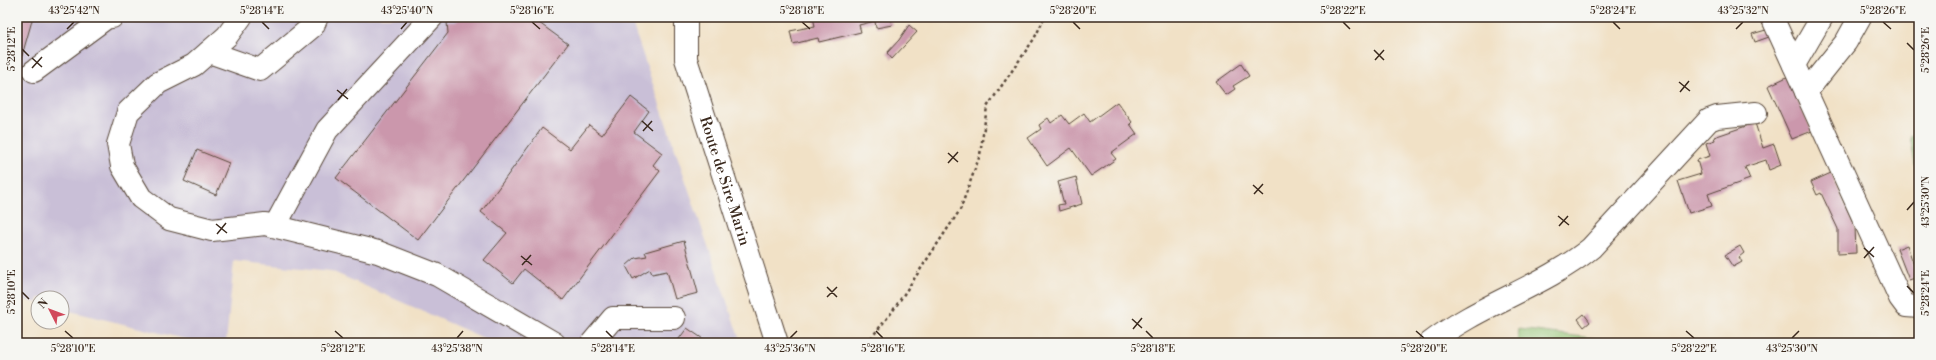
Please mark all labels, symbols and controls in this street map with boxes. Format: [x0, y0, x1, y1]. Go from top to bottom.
text: 43°25'42"N [48, 5, 100, 17]
text: 5°28'14"E [240, 5, 284, 17]
text: 43°25'40"N [381, 5, 434, 17]
text: 5°28'16"E [510, 5, 554, 17]
text: 5°28'18"E [780, 5, 824, 17]
text: 5°28'20"E [1050, 5, 1096, 17]
text: 5°28'22"E [1320, 5, 1366, 17]
text: 5°28'24"E [1590, 5, 1636, 17]
text: 43°25'32"N [1717, 5, 1769, 17]
text: 5°28'26"E [1860, 5, 1906, 17]
text: 5°28'12"E [6, 27, 18, 71]
text: 5°28'26"E [1920, 27, 1932, 73]
street label: Route de Sire Marin [695, 114, 754, 248]
text: 43°25'30"N [1920, 175, 1932, 228]
text: 5°28'10"E [6, 270, 18, 314]
text: 5°28'24"E [1920, 270, 1932, 316]
north arrow [30, 290, 70, 330]
text: N [35, 296, 52, 312]
text: 5°28'10"E [51, 343, 95, 355]
text: 5°28'12"E [321, 343, 365, 355]
text: 43°25'38"N [431, 343, 483, 355]
text: 5°28'14"E [591, 343, 635, 355]
text: 43°25'36"N [764, 343, 816, 355]
text: 5°28'16"E [861, 343, 905, 355]
text: 5°28'18"E [1131, 343, 1175, 355]
text: 5°28'20"E [1401, 343, 1447, 355]
text: 5°28'22"E [1671, 343, 1717, 355]
text: 43°25'30"N [1766, 343, 1819, 355]

